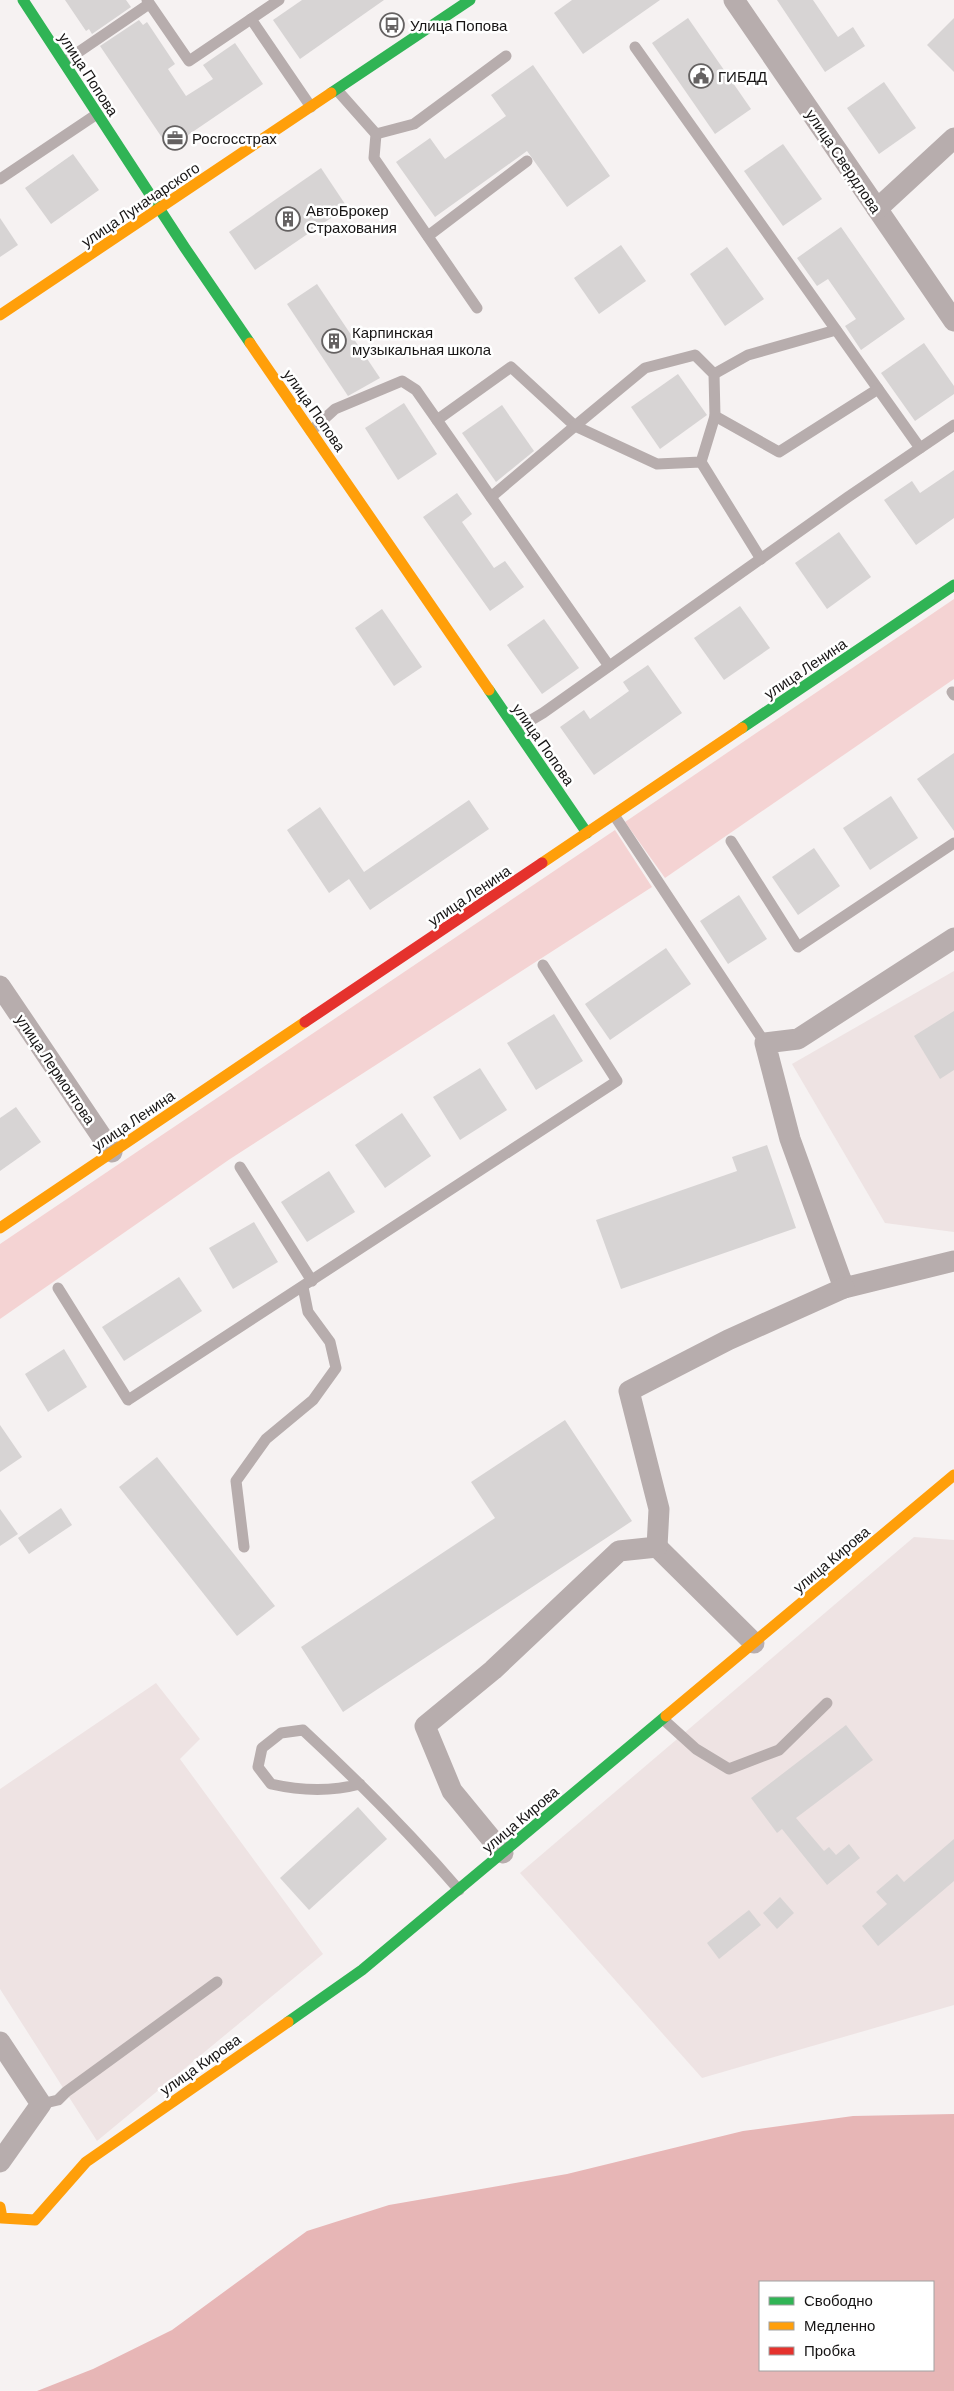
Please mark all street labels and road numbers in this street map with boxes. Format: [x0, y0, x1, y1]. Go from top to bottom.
street label: улица Попова [55, 29, 123, 120]
street label: улица Свердлова [803, 106, 886, 217]
street label: улица Луначарского [78, 158, 202, 250]
street label: улица Попова [280, 366, 350, 455]
street label: улица Ленина [760, 633, 850, 702]
street label: улица Попова [509, 700, 579, 789]
street label: улица Ленина [424, 860, 514, 929]
street label: улица Лермонтова [13, 1011, 100, 1128]
street label: улица Ленина [88, 1085, 178, 1154]
street label: улица Кирова [789, 1521, 873, 1596]
street label: улица Кирова [478, 1781, 562, 1856]
street label: улица Кирова [156, 2029, 244, 2098]

